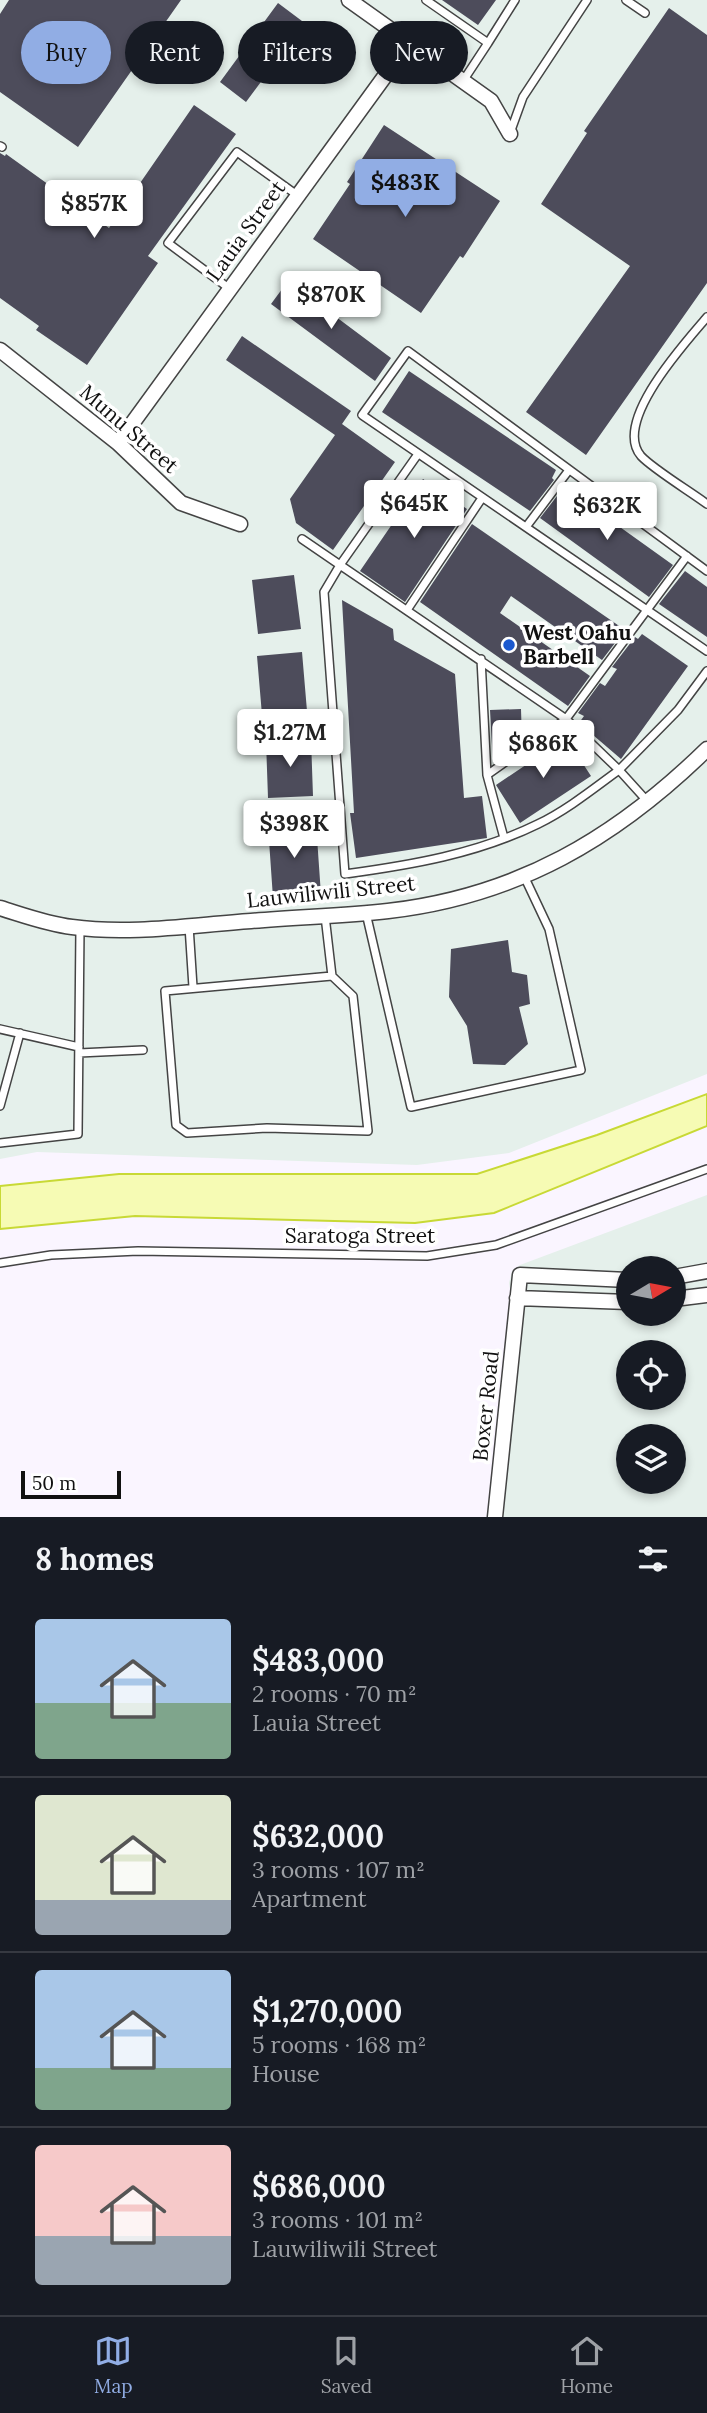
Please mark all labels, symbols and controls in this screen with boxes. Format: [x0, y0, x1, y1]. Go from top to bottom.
chip: Buy [21, 21, 111, 84]
chip: Rent [125, 21, 224, 84]
chip: Filters [238, 21, 356, 84]
chip: New [370, 21, 468, 84]
pin: $483K [356, 160, 454, 219]
text: $483K [371, 167, 439, 196]
street label: Lauia Street [200, 174, 292, 286]
pin: $857K [45, 180, 143, 240]
text: $857K [61, 188, 127, 217]
pin: $870K [282, 272, 380, 331]
text: $870K [297, 279, 365, 308]
street label: Munu Street [74, 378, 185, 479]
pin: $645K [365, 480, 463, 540]
pin: $632K [558, 482, 656, 542]
text: $645K [380, 488, 448, 517]
text: $632K [573, 490, 641, 519]
place label: West Oahu Barbell [523, 619, 632, 670]
marker: West Oahu Barbell [501, 637, 517, 653]
pin: $1.27M [233, 710, 347, 769]
text: $1.27M [253, 717, 327, 746]
pin: $686K [494, 720, 592, 780]
text: $686K [508, 728, 578, 757]
pin: $398K [245, 800, 343, 860]
text: $398K [259, 808, 329, 837]
street label: Lauwiliwili Street [245, 869, 417, 914]
street label: Saratoga Street [285, 1222, 436, 1249]
north arrow [616, 1256, 686, 1326]
map controls [616, 1256, 686, 1494]
button: locate [616, 1340, 686, 1410]
street label: Boxer Road [466, 1349, 505, 1463]
button: layers [616, 1424, 686, 1494]
scale bar [21, 1468, 121, 1500]
text: 50 m [32, 1471, 76, 1495]
text: 8 homes [35, 1540, 154, 1578]
icon: filters [634, 1540, 672, 1578]
text: $483,000 [252, 1641, 384, 1679]
icon: home [91, 1647, 175, 1731]
text: 2 rooms · 70 m² [252, 1679, 417, 1708]
text: Lauia Street [252, 1708, 381, 1737]
text: $632,000 [252, 1817, 384, 1855]
icon: home [91, 1823, 175, 1907]
text: 3 rooms · 107 m² [252, 1855, 425, 1884]
text: Apartment [252, 1884, 367, 1913]
text: $1,270,000 [252, 1992, 402, 2030]
icon: home [91, 1998, 175, 2082]
text: 5 rooms · 168 m² [252, 2030, 426, 2059]
text: House [252, 2059, 320, 2088]
text: $686,000 [252, 2167, 386, 2205]
icon: home [91, 2173, 175, 2257]
text: 3 rooms · 101 m² [252, 2205, 423, 2234]
text: Lauwiliwili Street [252, 2234, 437, 2263]
tab: Map [94, 2332, 133, 2398]
tab: Saved [321, 2332, 372, 2398]
tab: Home [560, 2332, 613, 2398]

